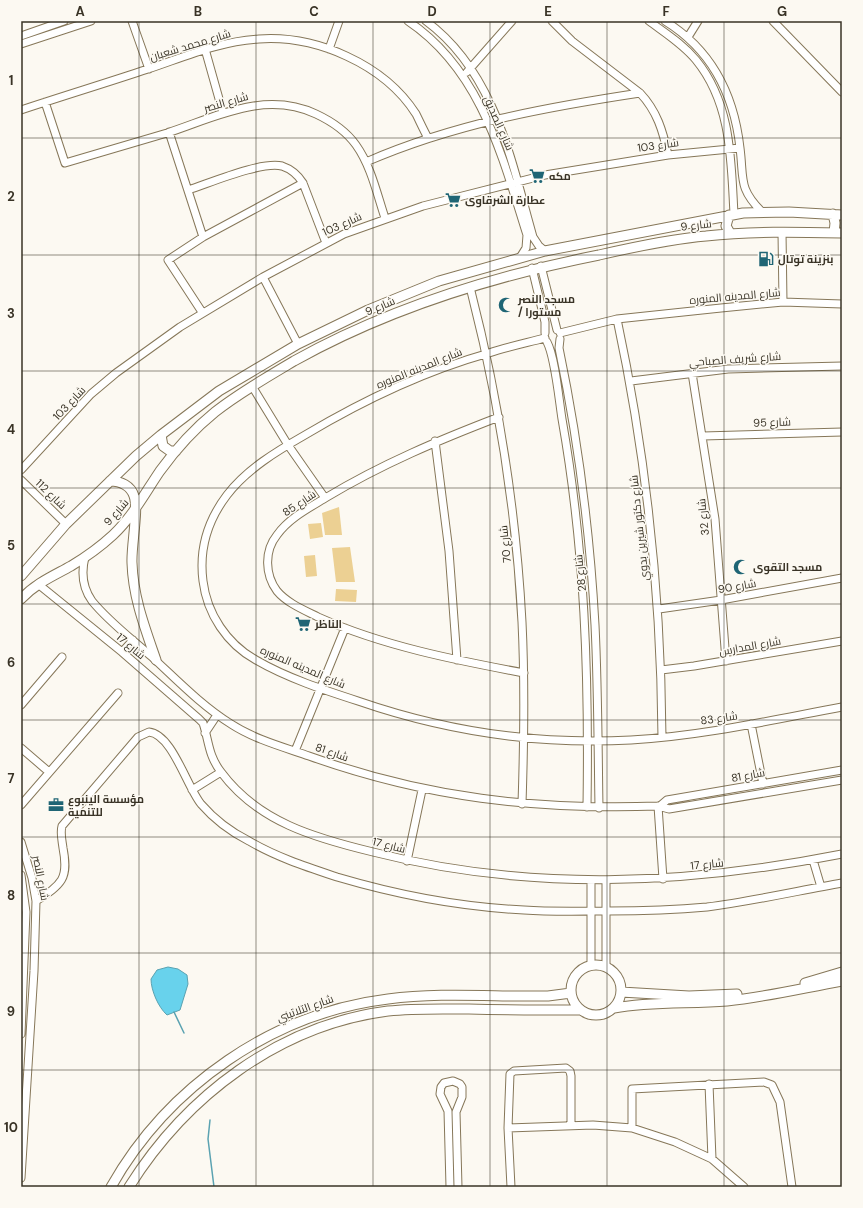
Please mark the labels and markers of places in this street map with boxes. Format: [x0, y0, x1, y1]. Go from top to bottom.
supermarket icon: مكه [528, 167, 546, 185]
place label: مكه [549, 169, 571, 183]
supermarket icon: عطارة الشرقاوى [444, 191, 462, 209]
place label: عطارة الشرقاوى [465, 193, 545, 208]
fuel station icon: بنزينة توتال [757, 250, 775, 268]
place label: بنزينة توتال [778, 252, 833, 267]
place label: مسجد النصر / مستورا [517, 292, 575, 320]
mosque icon: مسجد النصر / مستورا [497, 296, 515, 314]
mosque icon: مسجد التقوى [732, 558, 750, 576]
place label: مسجد التقوى [753, 560, 822, 575]
supermarket icon: الناظر [294, 615, 312, 633]
place label: الناظر [314, 617, 342, 631]
place label: مؤسسة الينبوع للتنمية [68, 792, 144, 819]
office icon: مؤسسة الينبوع للتنمية [47, 796, 65, 814]

